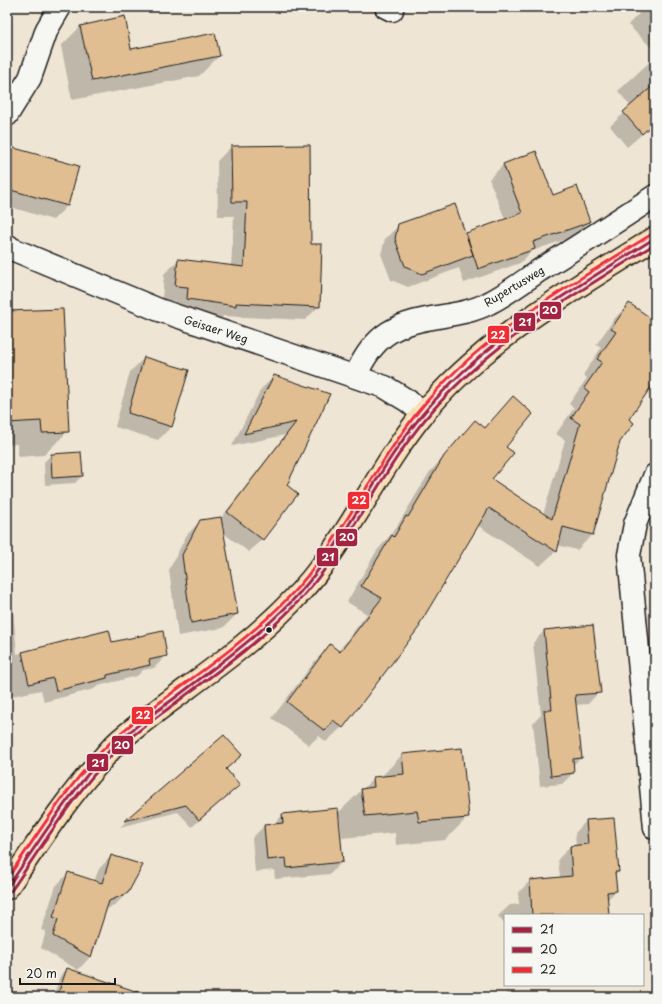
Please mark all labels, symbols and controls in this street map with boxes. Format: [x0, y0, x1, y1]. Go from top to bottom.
street label: Rupertusweg [481, 261, 547, 311]
line badge: 20 [539, 301, 562, 320]
text: 20 [542, 301, 558, 318]
street label: Geisaer Weg [182, 311, 250, 347]
line badge: 21 [513, 312, 536, 332]
text: 21 [519, 313, 531, 330]
line badge: 22 [487, 325, 510, 344]
text: 22 [491, 326, 505, 343]
line badge: 22 [347, 491, 370, 510]
text: 22 [352, 491, 366, 508]
line badge: 20 [335, 528, 358, 547]
text: 20 [339, 528, 355, 545]
line badge: 21 [316, 547, 339, 567]
text: 21 [322, 548, 334, 565]
unlabelled marker [264, 625, 274, 635]
line badge: 22 [131, 706, 154, 725]
text: 22 [136, 706, 150, 723]
line badge: 20 [111, 735, 134, 755]
text: 20 [114, 736, 130, 753]
line badge: 21 [86, 753, 109, 772]
text: 21 [92, 754, 104, 771]
legend [504, 914, 644, 986]
text: 21 [540, 920, 554, 938]
text: 20 [540, 940, 557, 958]
scale bar [20, 960, 115, 986]
text: 22 [540, 960, 556, 978]
text: 20 m [26, 964, 57, 982]

